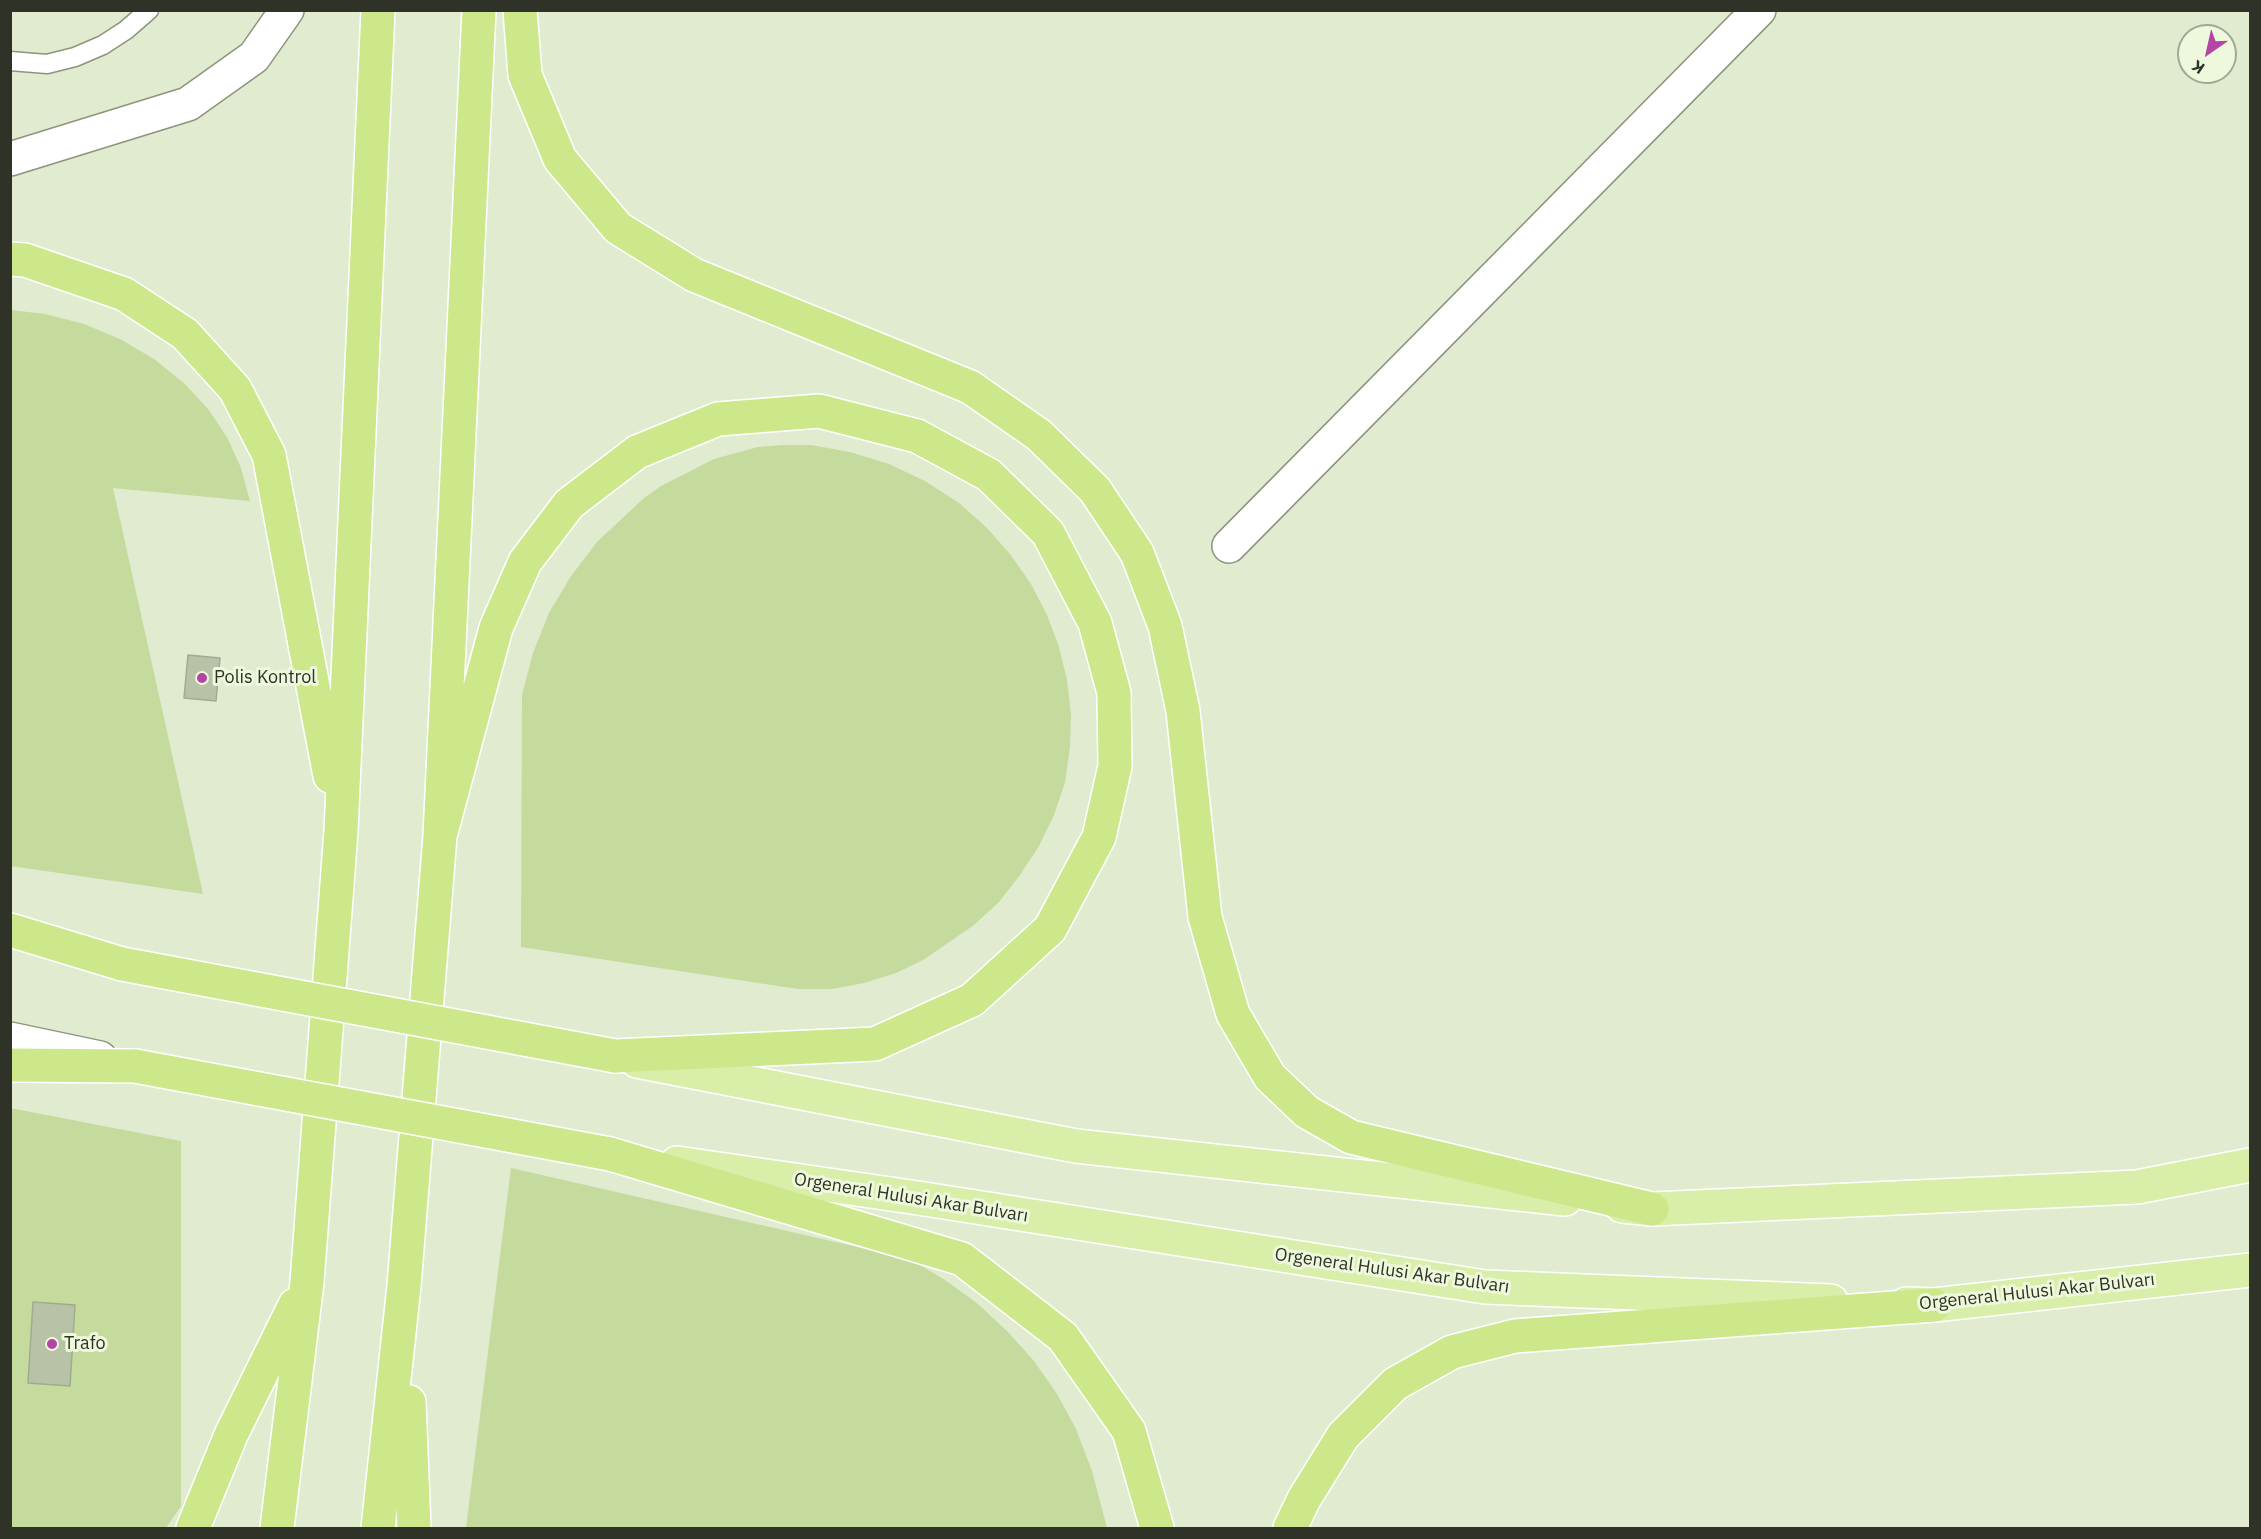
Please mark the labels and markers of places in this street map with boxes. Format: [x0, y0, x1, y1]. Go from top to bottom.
place label: Polis Kontrol [214, 667, 316, 689]
marker: Polis Kontrol [195, 671, 209, 685]
place label: Trafo [64, 1333, 105, 1355]
marker: Trafo [45, 1337, 59, 1351]

